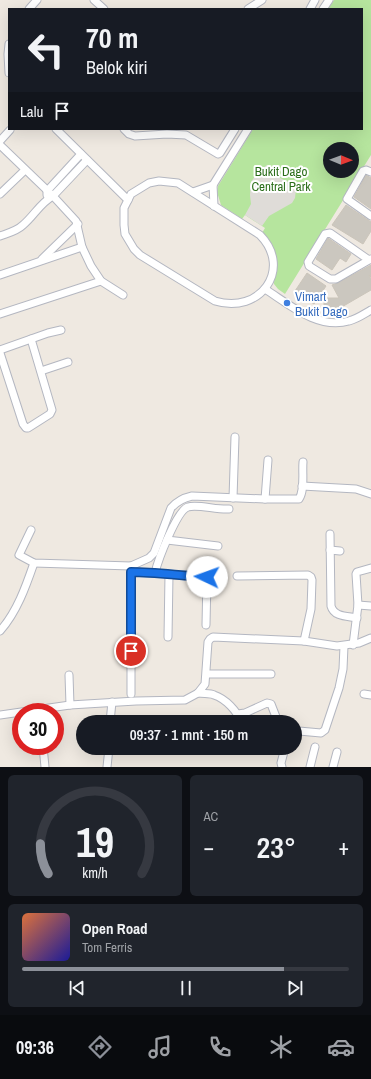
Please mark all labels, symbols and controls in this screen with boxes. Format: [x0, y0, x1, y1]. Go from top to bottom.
text: 70 m [86, 19, 138, 57]
icon: left [20, 24, 72, 76]
text: Belok kiri [86, 55, 148, 80]
icon: arrive [51, 100, 73, 122]
text: Lalu [20, 101, 43, 122]
north arrow [323, 142, 359, 178]
map controls [323, 142, 359, 178]
park label: Bukit Dago Central Park [251, 163, 311, 195]
place label: Vimart Bukit Dago [295, 288, 348, 320]
marker: Vimart Bukit Dago [282, 298, 292, 308]
position arrow [186, 556, 228, 598]
pin [114, 634, 148, 668]
icon: arrive [120, 640, 142, 662]
speed limit sign: 30 [12, 703, 64, 755]
text: 09:37 · 1 mnt · 150 m [130, 724, 248, 745]
text: AC [204, 808, 218, 825]
text: 19 [76, 813, 114, 869]
text: 23° [257, 827, 296, 867]
text: − [204, 832, 214, 862]
text: + [338, 832, 349, 862]
text: km/h [82, 862, 107, 881]
text: Open Road [82, 918, 148, 939]
text: Tom Ferris [82, 939, 132, 956]
icon: previous [66, 977, 88, 999]
icon: pause [175, 977, 197, 999]
icon: next [284, 977, 306, 999]
icon: directions [86, 1033, 114, 1061]
icon: music [146, 1033, 174, 1061]
icon: phone [206, 1033, 234, 1061]
icon: climate [267, 1033, 295, 1061]
icon: car [327, 1033, 355, 1061]
text: 09:36 [16, 1035, 54, 1060]

